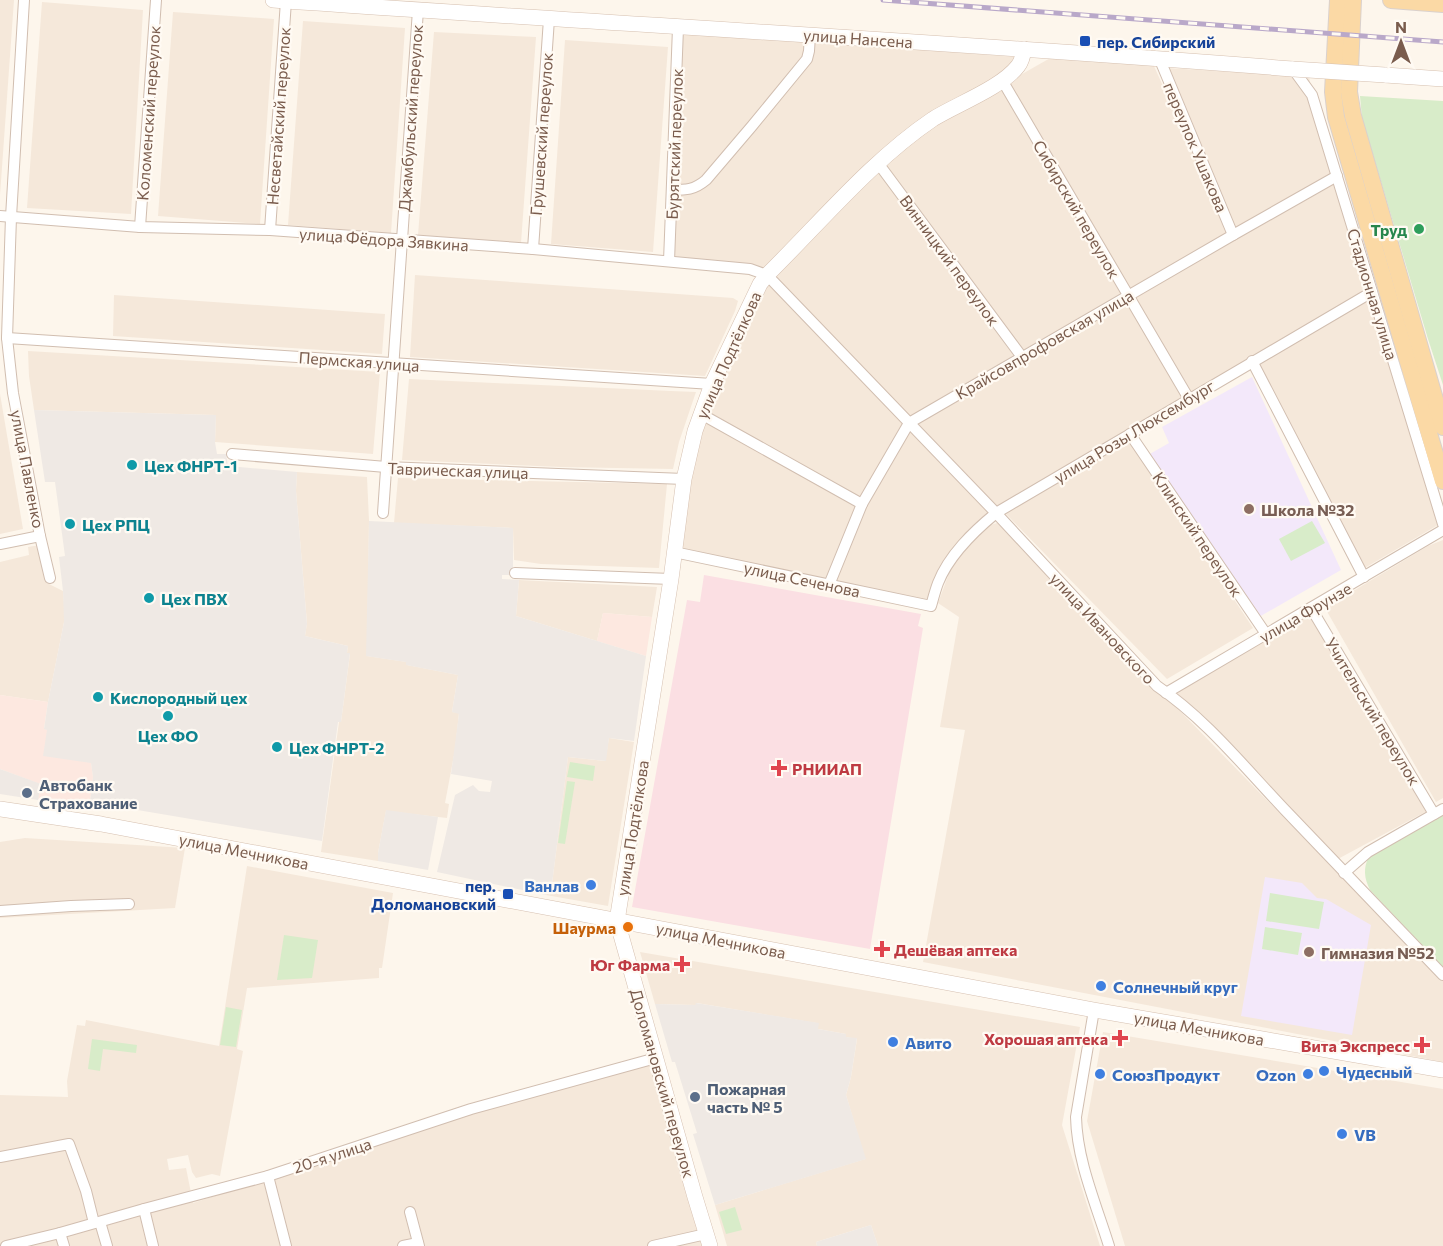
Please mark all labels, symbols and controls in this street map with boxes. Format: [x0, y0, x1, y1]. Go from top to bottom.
north arrow [1371, 12, 1431, 72]
text: N [1395, 17, 1407, 36]
street label: Джамбульский переулок [394, 23, 426, 212]
street label: Коломенский переулок [132, 24, 164, 201]
street label: улица Нансена [802, 25, 914, 51]
street label: Несветайский переулок [262, 26, 294, 206]
place label: пер. Сибирский [1097, 32, 1215, 51]
marker: пер. Сибирский [1078, 34, 1092, 48]
street label: Грушевский переулок [526, 51, 556, 216]
street label: Бурятский переулок [662, 68, 686, 220]
street label: переулок Ушакова [1160, 79, 1232, 215]
street label: Сибирский переулок [1030, 136, 1125, 282]
street label: Винницкий переулок [896, 191, 1004, 329]
place label: Труд [1371, 220, 1407, 239]
marker: Труд [1412, 222, 1426, 236]
street label: улица Фёдора Зявкина [299, 224, 469, 254]
street label: Стадионная улица [1344, 226, 1402, 362]
street label: Крайсовпрофовская улица [952, 285, 1136, 403]
street label: улица Подтёлкова [691, 288, 765, 422]
street label: Пермская улица [298, 347, 420, 375]
street label: улица Розы Люксембург [1050, 376, 1218, 486]
street label: улица Павленко [7, 408, 49, 530]
place label: Цех ФНРТ-1 [144, 456, 237, 475]
marker: Цех ФНРТ-1 [125, 458, 139, 472]
street label: Таврическая улица [387, 458, 529, 482]
street label: Клинский переулок [1149, 468, 1247, 600]
place label: Школа №32 [1261, 500, 1354, 519]
marker: Школа №32 [1242, 502, 1256, 516]
place label: Цех РПЦ [82, 515, 150, 534]
marker: Цех РПЦ [63, 517, 77, 531]
street label: улица Сеченова [742, 557, 862, 601]
street label: улица Ивановского [1047, 569, 1159, 687]
street label: улица Фрунзе [1256, 578, 1354, 646]
place label: Цех ПВХ [161, 589, 228, 608]
marker: Цех ПВХ [142, 591, 156, 605]
street label: Учительский переулок [1321, 634, 1425, 789]
place label: Кислородный цех [110, 688, 247, 707]
marker: Кислородный цех [91, 690, 105, 704]
marker: Цех ФО [161, 709, 175, 723]
place label: Цех ФО [138, 726, 198, 745]
place label: Цех ФНРТ-2 [289, 738, 384, 757]
marker: Цех ФНРТ-2 [270, 740, 284, 754]
street label: улица Подтёлкова [612, 759, 652, 897]
marker: РНИИАП [770, 759, 788, 777]
place label: РНИИАП [792, 759, 862, 778]
place label: Автобанк Страхование [39, 775, 138, 812]
marker: Автобанк Страхование [20, 786, 34, 800]
street label: улица Мечникова [177, 829, 311, 873]
place label: пер. Доломановский [371, 876, 496, 913]
place label: Ванлав [524, 876, 579, 895]
marker: Ванлав [584, 878, 598, 892]
marker: пер. Доломановский [501, 887, 515, 901]
place label: Шаурма [553, 918, 616, 937]
street label: улица Мечникова [654, 918, 788, 962]
marker: Шаурма [621, 920, 635, 934]
place label: Дешёвая аптека [894, 940, 1017, 959]
marker: Дешёвая аптека [875, 942, 889, 956]
place label: Гимназия №52 [1321, 943, 1434, 962]
marker: Гимназия №52 [1302, 945, 1316, 959]
place label: Юг Фарма [590, 955, 670, 974]
marker: Юг Фарма [675, 957, 689, 971]
place label: Солнечный круг [1113, 977, 1238, 996]
marker: Солнечный круг [1094, 979, 1108, 993]
street label: Доломановский переулок [627, 986, 699, 1180]
street label: улица Мечникова [1132, 1007, 1266, 1049]
place label: Хорошая аптека [984, 1029, 1108, 1048]
marker: Хорошая аптека [1113, 1031, 1127, 1045]
place label: Авито [905, 1033, 952, 1052]
marker: Авито [886, 1035, 900, 1049]
place label: Вита Экспресс [1301, 1036, 1410, 1055]
marker: Вита Экспресс [1415, 1038, 1429, 1052]
place label: Чудесный [1336, 1062, 1412, 1081]
marker: Чудесный [1317, 1064, 1331, 1078]
place label: СоюзПродукт [1112, 1065, 1220, 1084]
place label: Ozon [1256, 1065, 1296, 1084]
marker: СоюзПродукт [1093, 1067, 1107, 1081]
marker: Ozon [1301, 1067, 1315, 1081]
place label: Пожарная часть № 5 [707, 1079, 786, 1116]
marker: Пожарная часть № 5 [688, 1090, 702, 1104]
place label: VB [1354, 1125, 1376, 1144]
marker: VB [1335, 1127, 1349, 1141]
street label: 20-я улица [290, 1133, 374, 1177]

